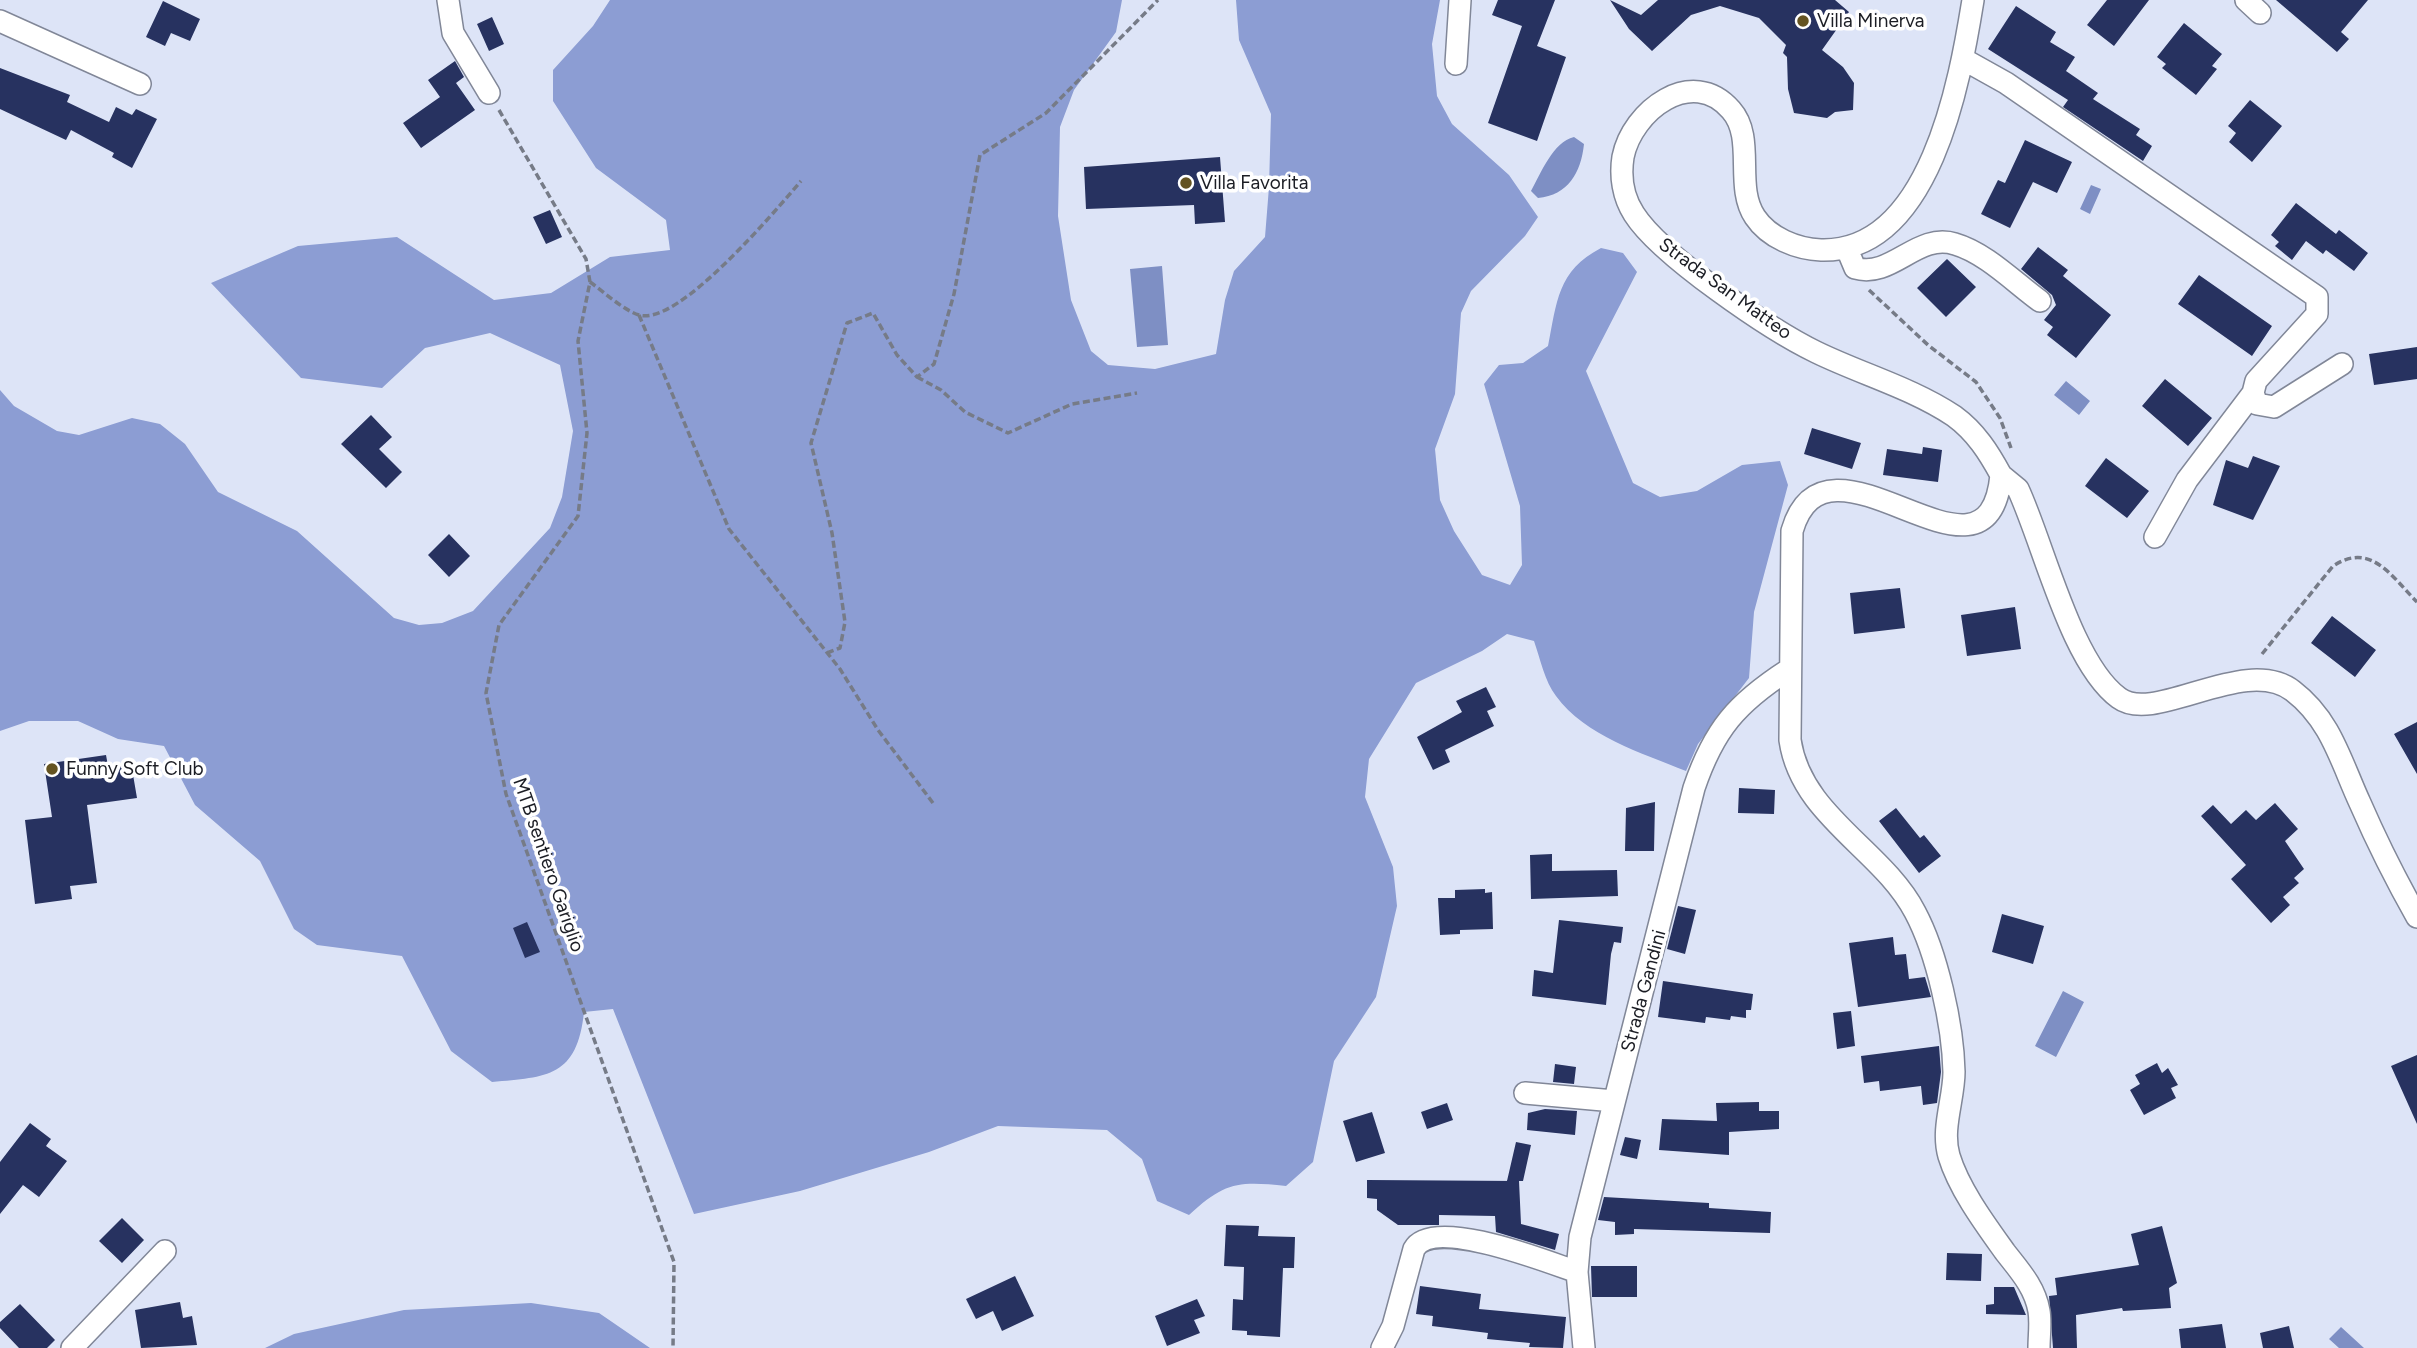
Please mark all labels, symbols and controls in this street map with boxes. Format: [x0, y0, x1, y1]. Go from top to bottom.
place label: Villa Minerva [1817, 10, 1925, 32]
marker: Villa Minerva [1795, 13, 1811, 29]
place label: Villa Favorita [1200, 172, 1308, 194]
marker: Villa Favorita [1178, 175, 1194, 191]
street label: Strada San Matteo [1654, 233, 1796, 345]
place label: Funny Soft Club [66, 758, 204, 780]
marker: Funny Soft Club [44, 761, 60, 777]
street label: MTB sentiero Gariglio [508, 775, 588, 955]
street label: Strada Gandini [1617, 927, 1671, 1055]

